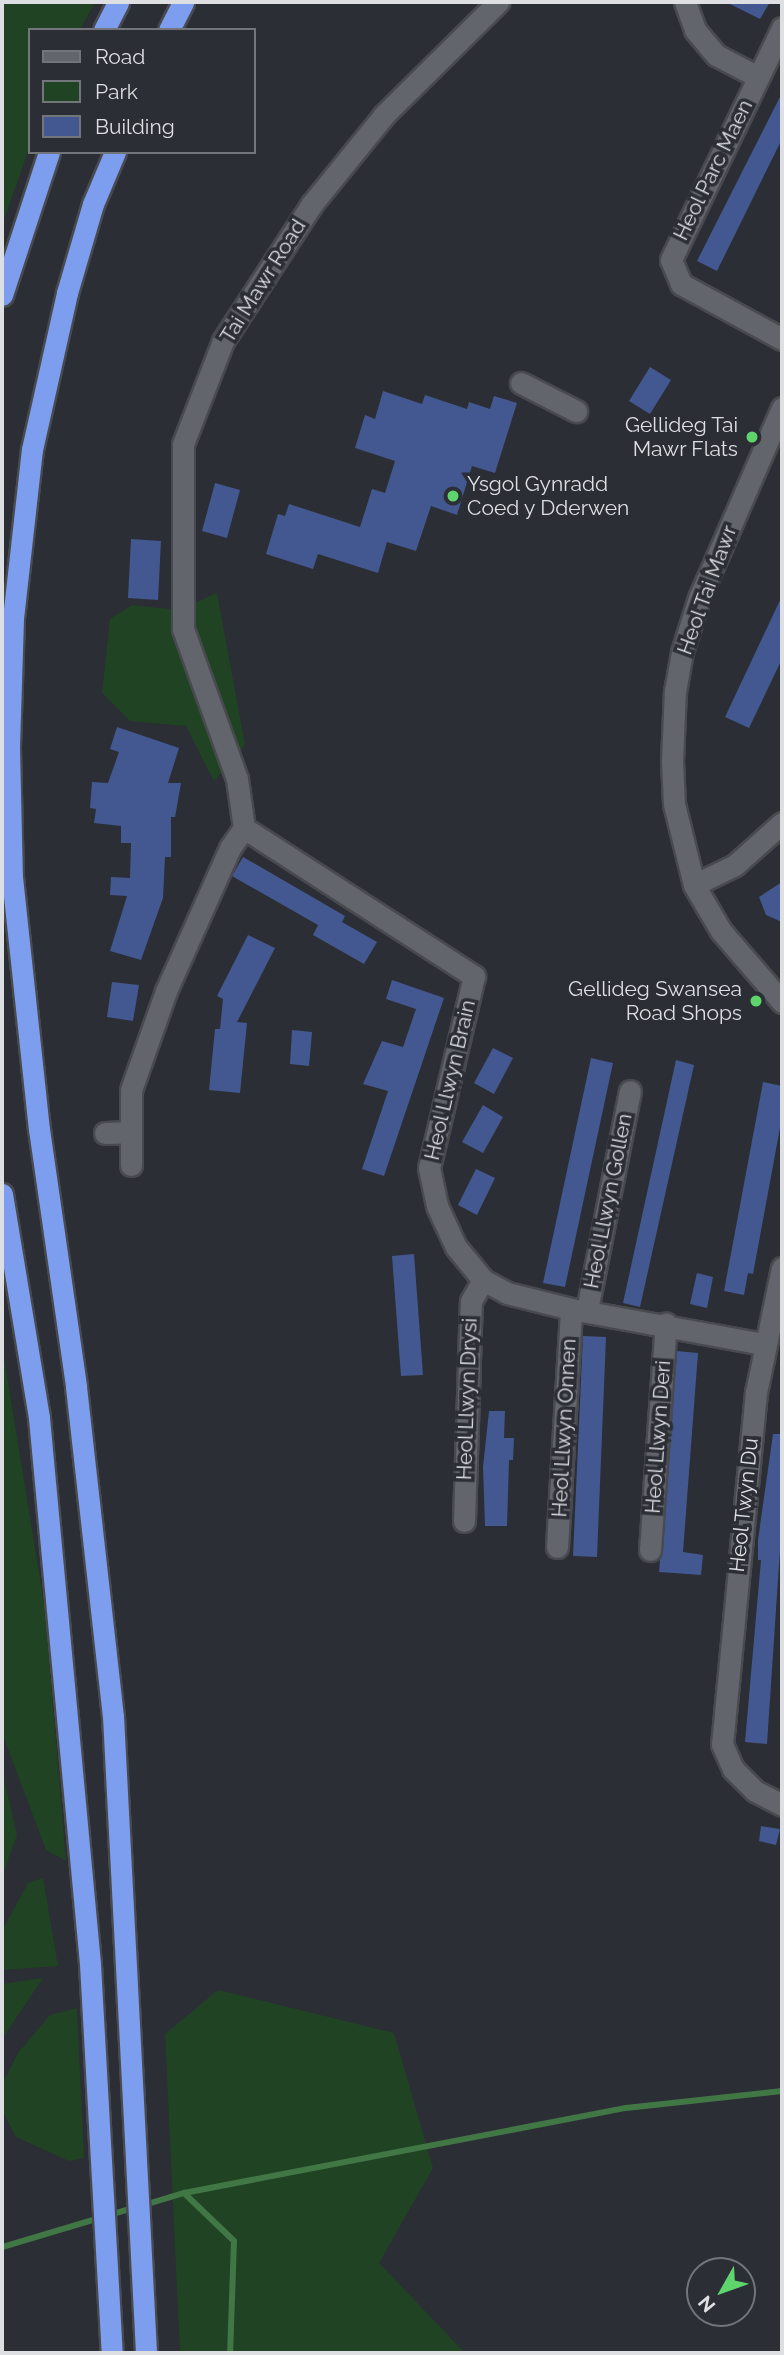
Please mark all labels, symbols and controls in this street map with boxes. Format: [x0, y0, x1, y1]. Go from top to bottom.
legend [28, 28, 256, 154]
text: Road [95, 44, 145, 69]
text: Park [95, 79, 138, 104]
street label: Heol Parc Maen [668, 95, 758, 245]
text: Building [95, 114, 175, 139]
street label: Tai Mawr Road [215, 214, 311, 348]
place label: Gellideg Tai Mawr Flats [624, 412, 738, 462]
marker: Gellideg Tai Mawr Flats [744, 429, 760, 445]
place label: Ysgol Gynradd Coed y Dderwen [467, 471, 630, 521]
marker: Ysgol Gynradd Coed y Dderwen [445, 488, 461, 504]
street label: Heol Tai Mawr [672, 521, 742, 659]
place label: Gellideg Swansea Road Shops [568, 976, 742, 1026]
marker: Gellideg Swansea Road Shops [748, 993, 764, 1009]
street label: Heol Llwyn Brain [419, 997, 481, 1163]
street label: Heol Llwyn Gollen [579, 1111, 637, 1291]
street label: Heol Llwyn Drysi [452, 1317, 482, 1481]
street label: Heol Llwyn Onnen [547, 1338, 581, 1518]
street label: Heol Llwyn Deri [640, 1359, 676, 1515]
street label: Heol Twyn Du [724, 1436, 764, 1574]
north arrow [686, 2257, 756, 2327]
text: N [693, 2292, 720, 2317]

